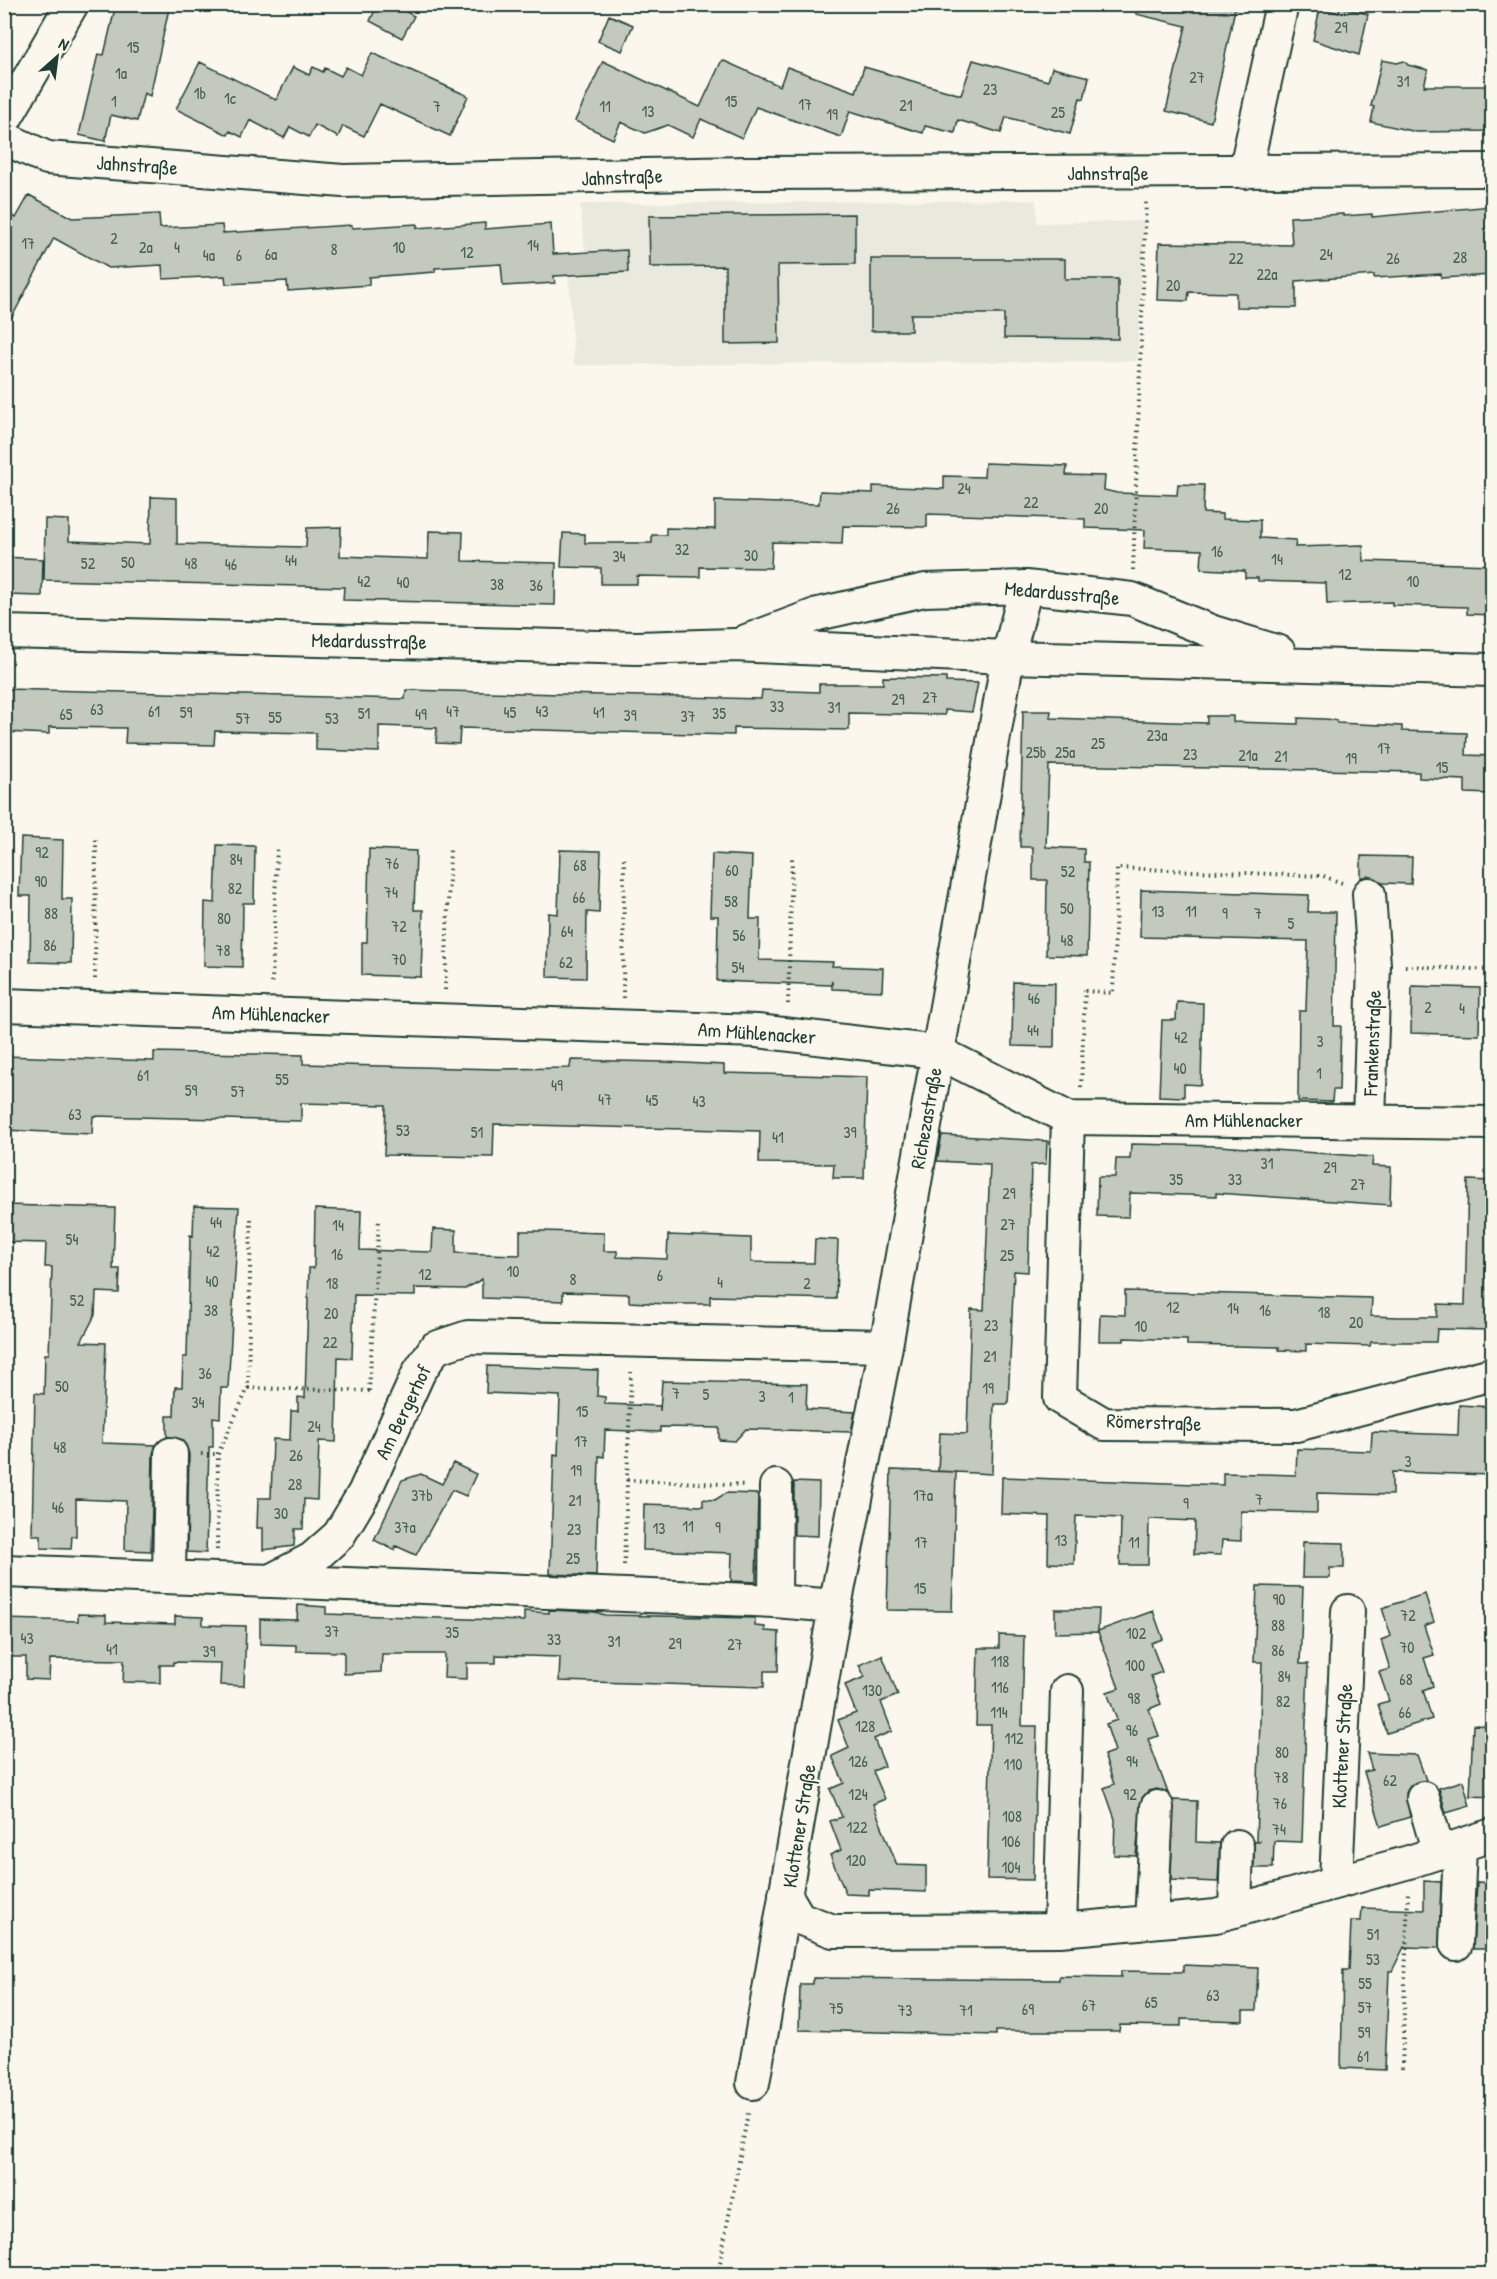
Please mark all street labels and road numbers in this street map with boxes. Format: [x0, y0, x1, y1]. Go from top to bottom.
street label: Jahnstraße [96, 148, 179, 181]
street label: Jahnstraße [1067, 159, 1149, 186]
street label: Jahnstraße [581, 162, 663, 191]
street label: Medardusstraße [1003, 574, 1121, 611]
street label: Medardusstraße [311, 626, 427, 655]
street label: Frankenstraße [1356, 989, 1387, 1097]
street label: Am Mühlenacker [212, 998, 331, 1029]
street label: Am Mühlenacker [697, 1015, 817, 1050]
street label: Richezastraße [903, 1065, 948, 1171]
street label: Am Mühlenacker [1185, 1106, 1303, 1133]
street label: Am Bergerhof [368, 1360, 437, 1464]
street label: Römerstraße [1106, 1406, 1202, 1437]
street label: Klottener Straße [1325, 1683, 1358, 1809]
street label: Klottener Straße [775, 1762, 822, 1890]

